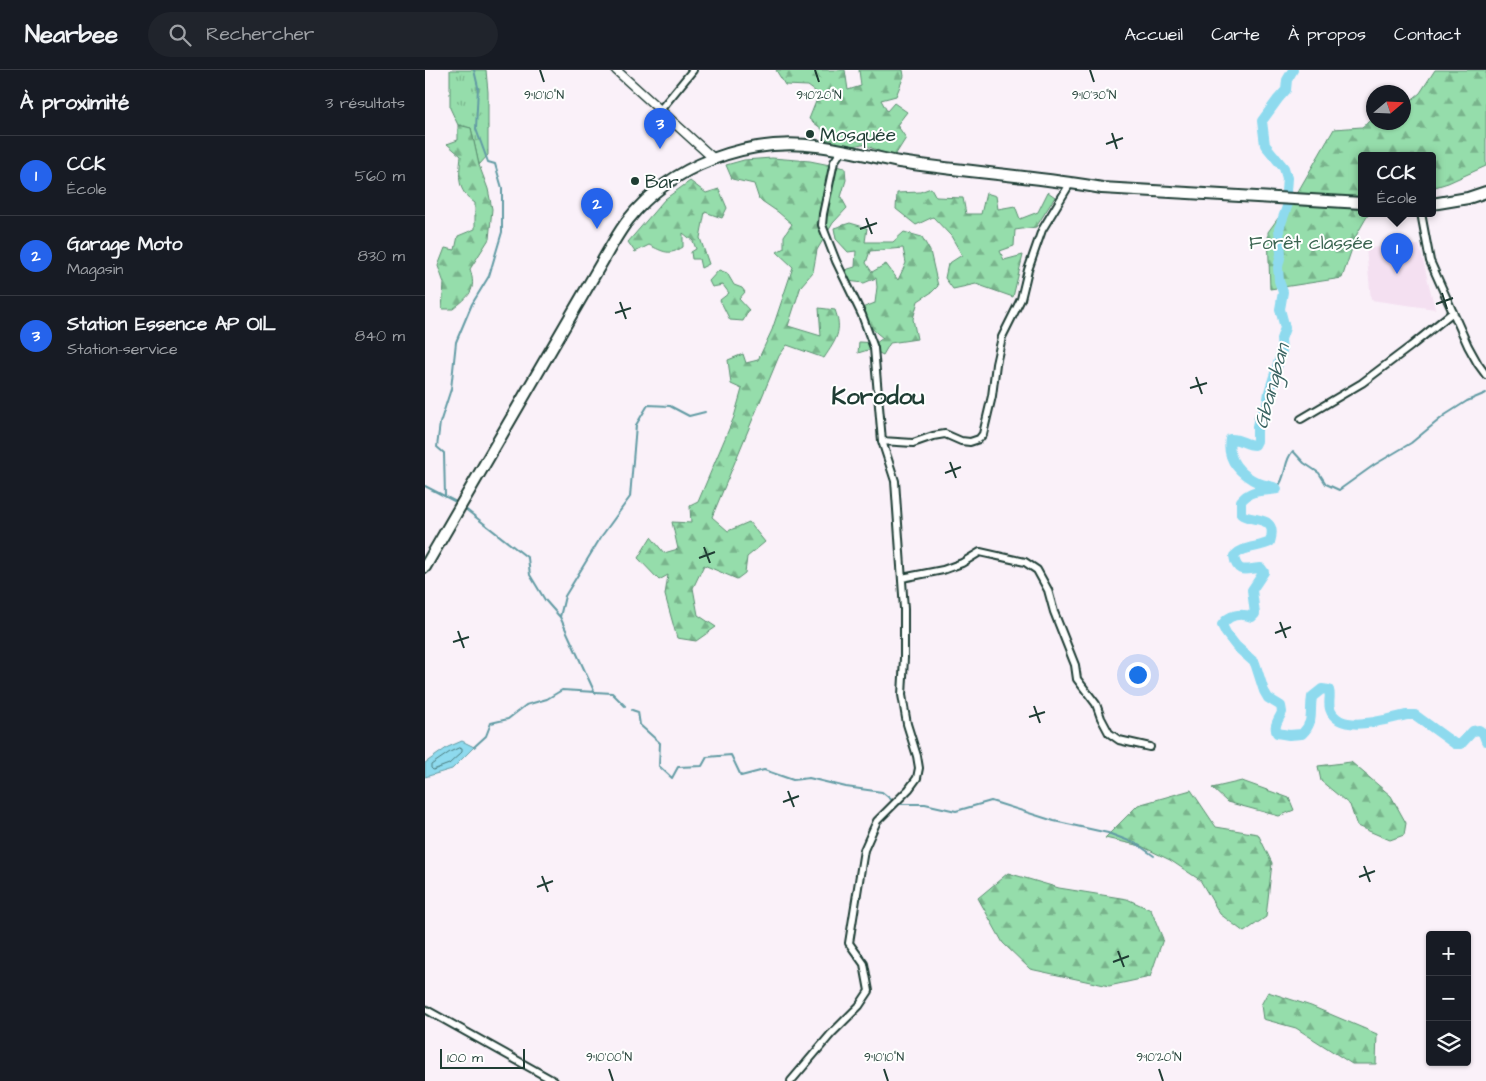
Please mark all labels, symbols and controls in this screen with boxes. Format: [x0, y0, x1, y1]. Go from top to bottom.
search box [148, 12, 498, 57]
text: Nearbee [25, 18, 118, 52]
icon: search [166, 21, 194, 49]
text: Rechercher [206, 21, 314, 48]
text: Accueil [1124, 22, 1183, 47]
text: Carte [1211, 22, 1260, 47]
text: À propos [1288, 22, 1366, 47]
text: Contact [1394, 22, 1461, 47]
north arrow [1366, 85, 1411, 130]
text: 9°10'10"N [524, 87, 564, 104]
text: 9°10'20"N [796, 87, 842, 104]
text: 9°10'30"N [1072, 87, 1117, 104]
text: À proximité [20, 88, 129, 117]
text: 3 résultats [325, 92, 405, 114]
pin: 3 [644, 108, 676, 149]
place label: Mosquée [820, 122, 896, 149]
marker: Mosquée [804, 128, 816, 140]
text: CCK [67, 151, 105, 178]
popup [1358, 152, 1436, 217]
text: CCK [1377, 160, 1416, 187]
text: 1 [35, 165, 37, 187]
text: 560 m [355, 165, 405, 187]
place label: Bar [645, 169, 679, 196]
marker: Bar [629, 175, 641, 187]
text: École [67, 178, 107, 200]
text: École [1377, 187, 1417, 209]
pin: 2 [581, 188, 613, 229]
park label: Forêt classée [1249, 230, 1373, 257]
text: Garage Moto [67, 231, 182, 258]
pin: 1 [1381, 233, 1413, 274]
text: 2 [31, 245, 41, 267]
text: 830 m [358, 245, 405, 267]
text: Magasin [67, 258, 123, 280]
text: Station Essence AP OIL [67, 311, 276, 338]
text: 3 [32, 325, 40, 347]
text: 840 m [355, 325, 405, 347]
text: Station-service [67, 338, 178, 360]
water label: Gbangban [1247, 339, 1298, 432]
district label: Korodou [832, 380, 924, 414]
your location [1125, 662, 1151, 688]
map controls [1426, 931, 1471, 1066]
button: + [1426, 931, 1471, 976]
button: − [1426, 976, 1471, 1021]
button: layers [1426, 1021, 1471, 1066]
scale bar [440, 1046, 525, 1069]
text: 100 m [447, 1048, 483, 1068]
text: 9°10'00"N [586, 1049, 632, 1066]
text: 9°10'10"N [864, 1049, 904, 1066]
text: 9°10'20"N [1136, 1049, 1182, 1066]

